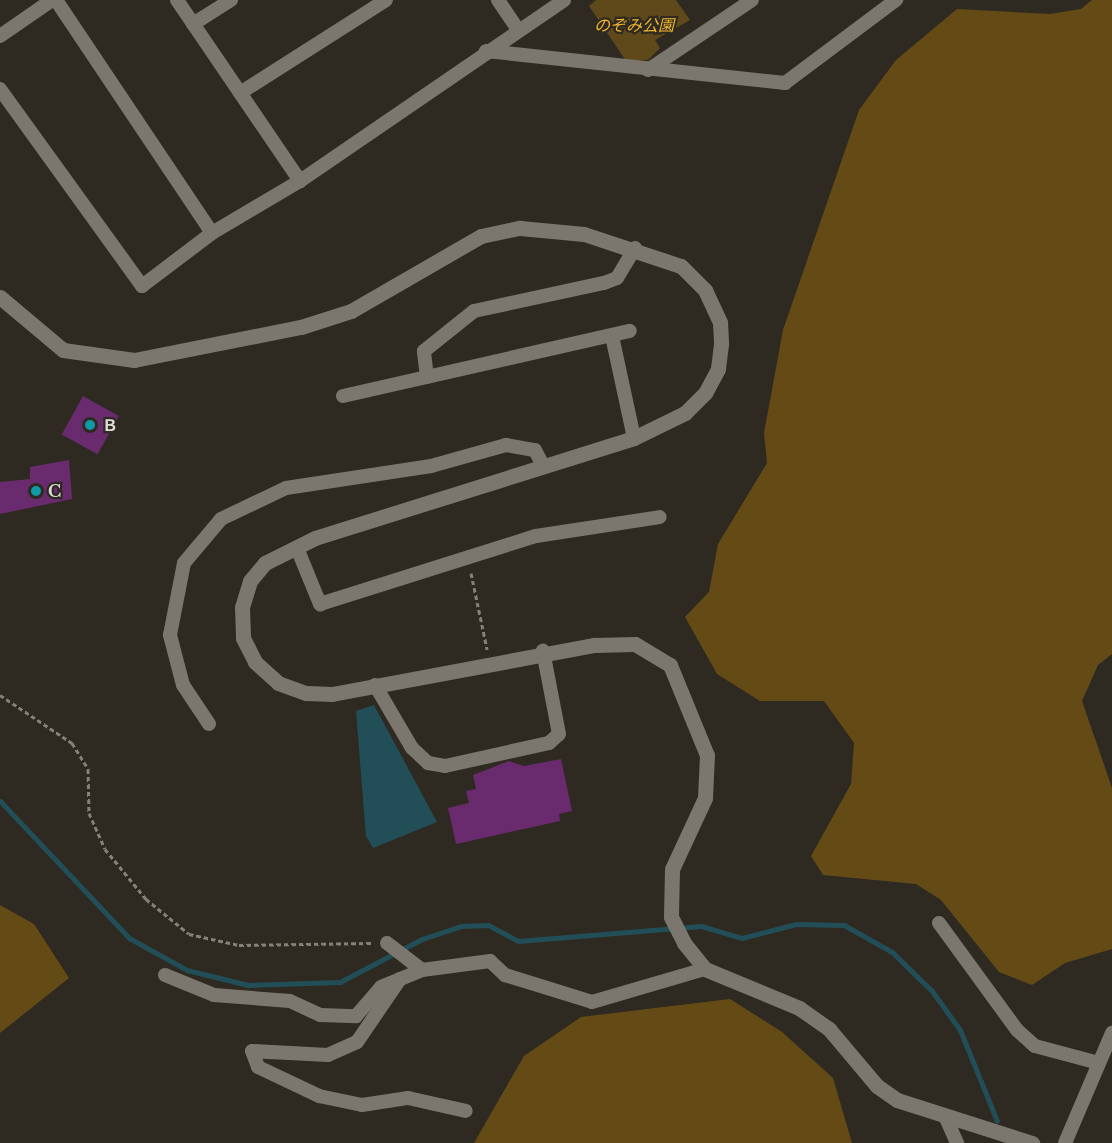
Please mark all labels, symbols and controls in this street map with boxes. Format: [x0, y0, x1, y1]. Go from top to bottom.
park label: のぞみ公園 [594, 15, 674, 35]
place label: Ｂ [102, 415, 118, 435]
marker: Ｂ [83, 418, 97, 432]
place label: C [48, 481, 61, 501]
marker: C [29, 484, 43, 498]

